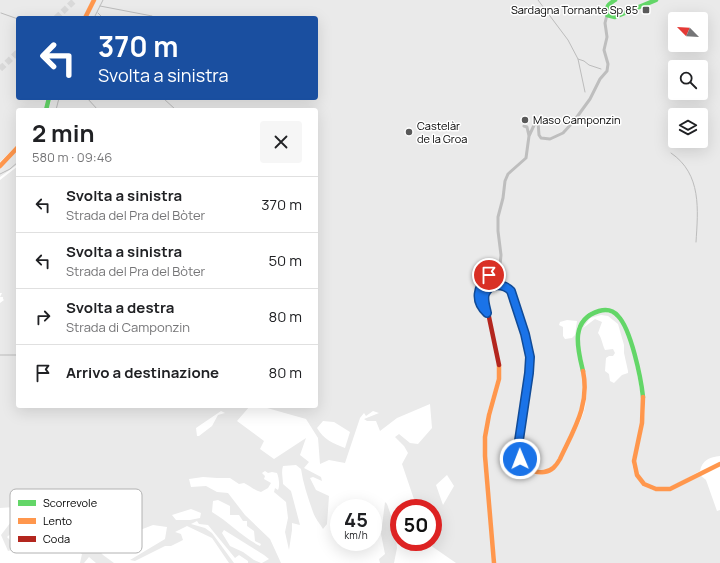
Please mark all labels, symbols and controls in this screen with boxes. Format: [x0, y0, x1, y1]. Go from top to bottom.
place label: Sardagna Tornante Sp 85 [511, 2, 638, 17]
marker: Sardagna Tornante Sp 85 [641, 5, 651, 15]
north arrow [668, 12, 708, 52]
map controls [668, 12, 708, 148]
text: 370 m [98, 27, 178, 65]
icon: left [32, 32, 84, 84]
button: search [668, 60, 708, 100]
text: Svolta a sinistra [98, 63, 228, 87]
button: layers [668, 108, 708, 148]
place label: Maso Camponzin [533, 112, 621, 127]
marker: Maso Camponzin [520, 115, 530, 125]
text: 2 min [32, 116, 94, 149]
place label: Castelàr de la Groa [417, 118, 467, 146]
button: close [260, 121, 302, 163]
marker: Castelàr de la Groa [404, 127, 414, 137]
text: 580 m · 09:46 [32, 148, 112, 166]
text: Svolta a sinistra [66, 185, 182, 206]
icon: left [32, 194, 54, 216]
text: 370 m [261, 194, 302, 215]
text: Strada del Pra del Bòter [66, 206, 205, 224]
text: Svolta a sinistra [66, 241, 182, 262]
icon: left [32, 250, 54, 272]
text: 50 m [268, 250, 302, 271]
pin [472, 258, 506, 292]
text: Strada del Pra del Bòter [66, 262, 205, 280]
icon: arrive [478, 264, 500, 286]
text: Svolta a destra [66, 297, 174, 318]
icon: right [32, 306, 54, 328]
text: 80 m [268, 306, 302, 327]
text: Strada di Camponzin [66, 318, 190, 336]
icon: arrive [32, 362, 54, 384]
text: Arrivo a destinazione [66, 362, 219, 383]
text: 80 m [268, 362, 302, 383]
position arrow [499, 438, 541, 480]
legend [10, 489, 142, 553]
text: Scorrevole [43, 495, 98, 510]
speed limit sign: 50 [390, 499, 442, 551]
text: 45 [344, 506, 368, 533]
text: Lento [43, 513, 73, 528]
text: km/h [344, 528, 368, 542]
text: Coda [43, 531, 70, 546]

